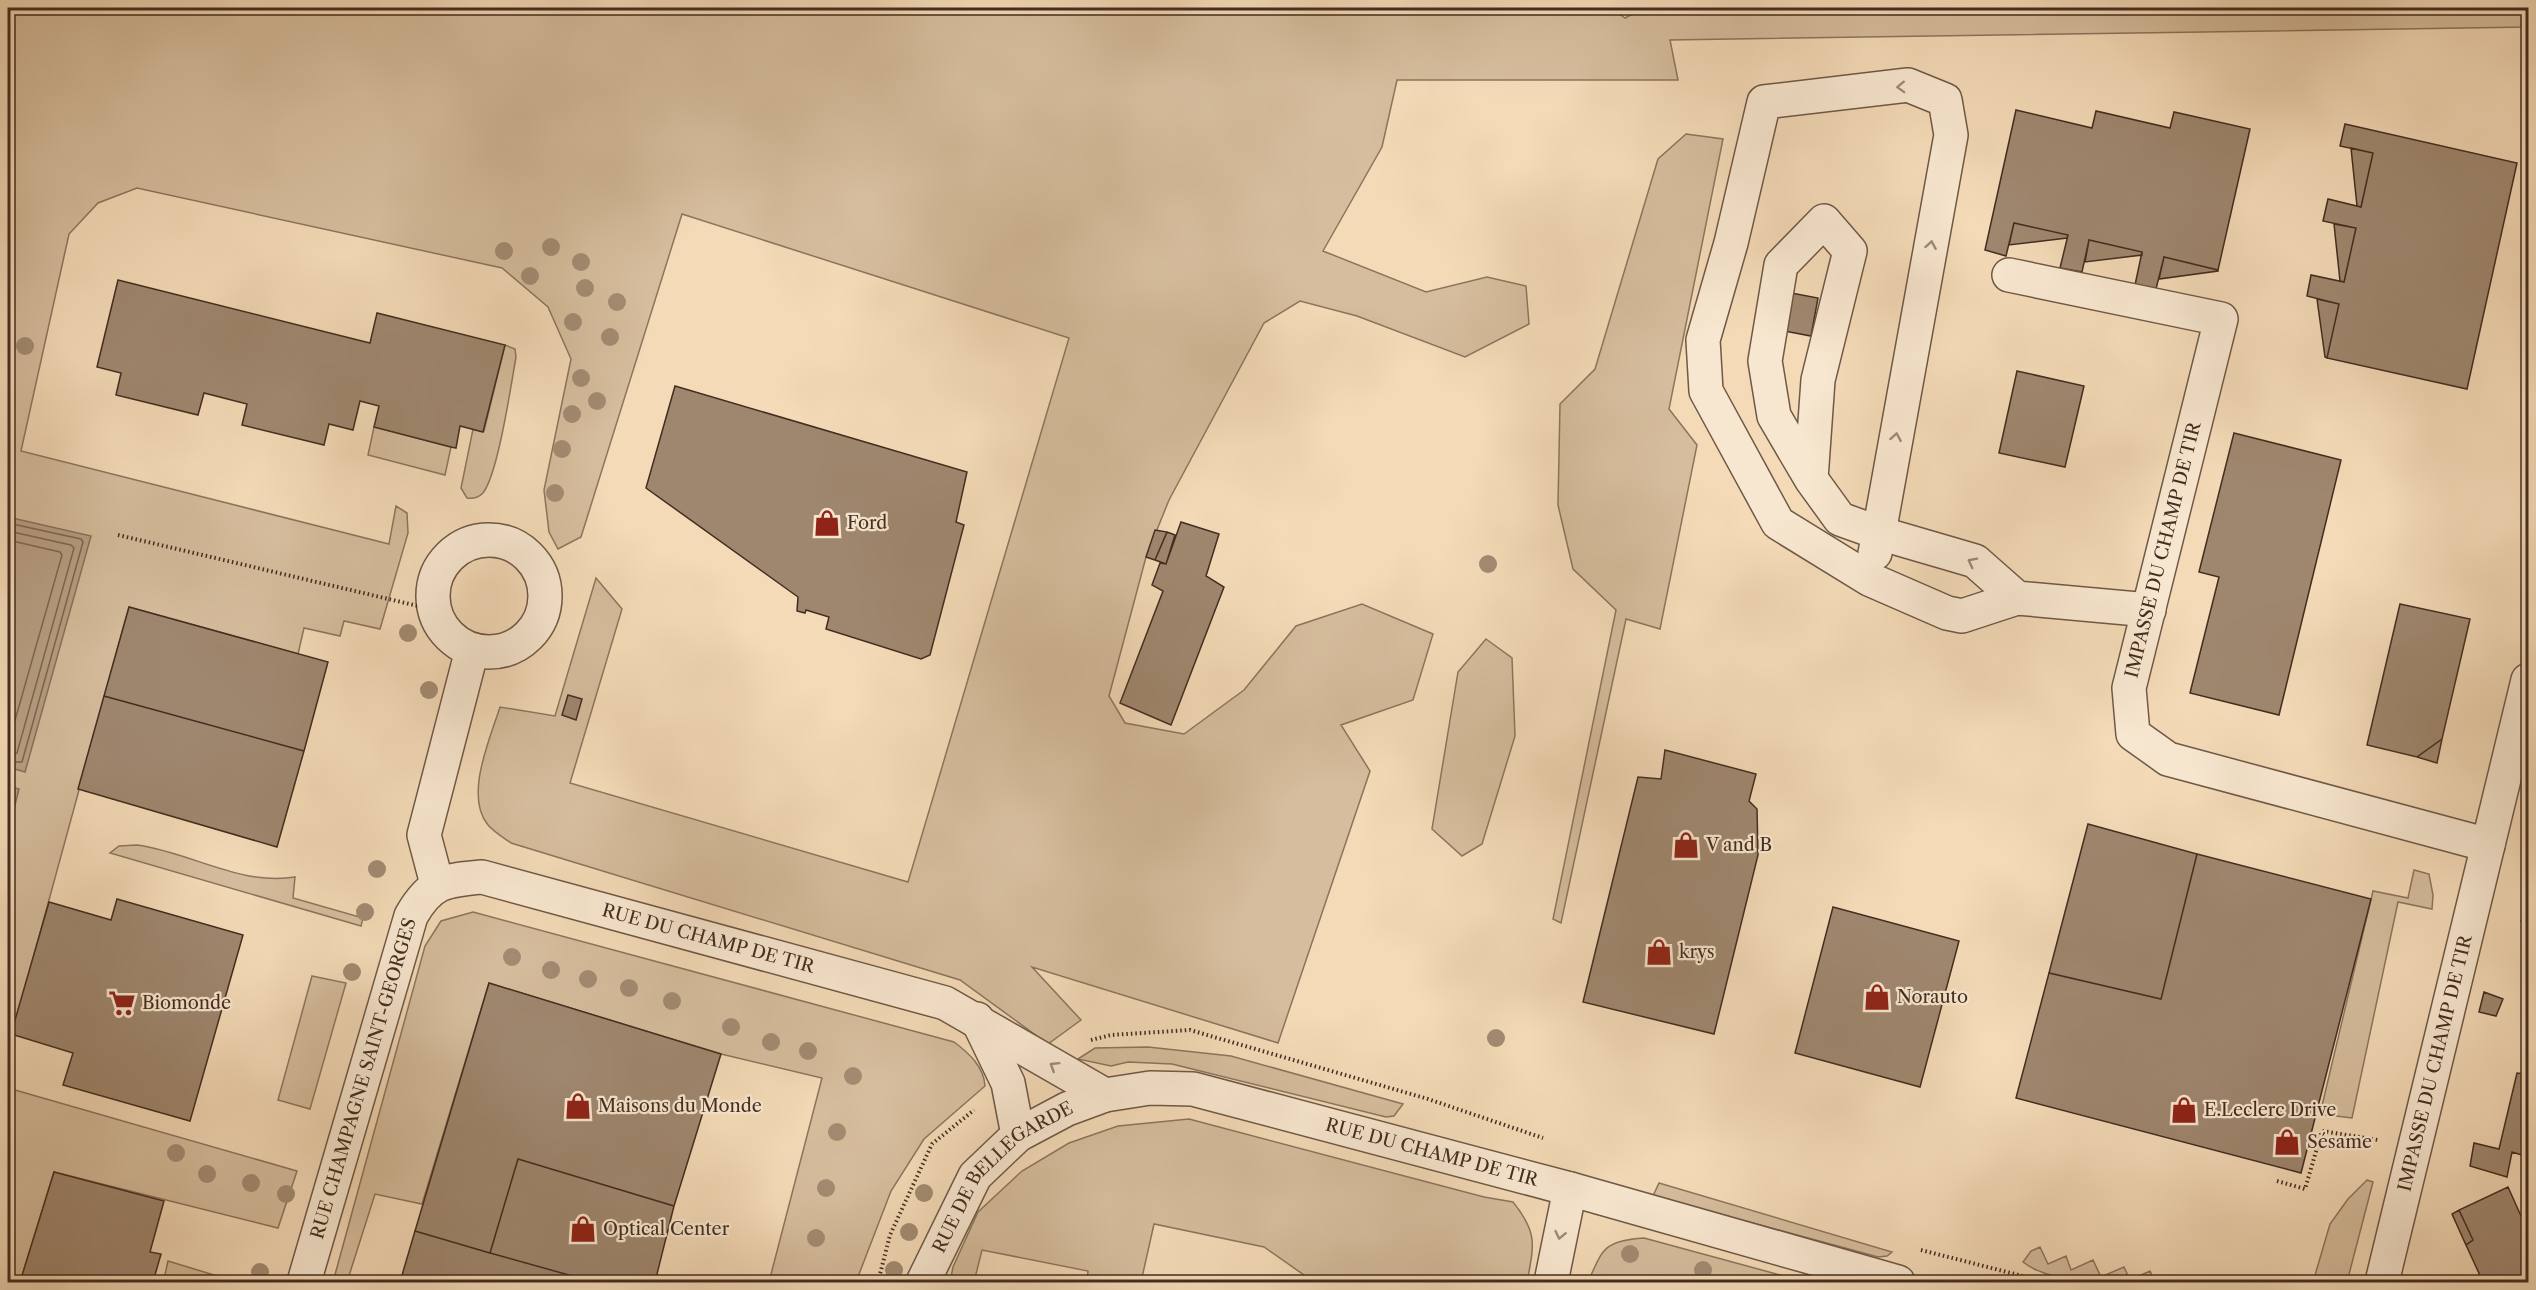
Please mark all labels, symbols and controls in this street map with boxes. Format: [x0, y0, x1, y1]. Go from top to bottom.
one-way arrow [1896, 80, 1905, 93]
one-way arrow [1924, 241, 1937, 251]
street label: IMPASSE DU CHAMP DE TIR [2121, 419, 2206, 680]
one-way arrow [1889, 433, 1902, 443]
shop icon: Ford [812, 508, 842, 538]
place label: Ford [847, 512, 887, 534]
one-way arrow [1967, 557, 1978, 569]
shop icon: V and B [1671, 830, 1701, 860]
place label: V and B [1705, 834, 1772, 856]
street label: RUE DU CHAMP DE TIR [600, 899, 818, 978]
street label: RUE CHAMPAGNE SAINT-GEORGES [306, 915, 421, 1242]
street label: IMPASSE DU CHAMP DE TIR [2393, 932, 2477, 1194]
shop icon: krys [1644, 937, 1674, 967]
place label: krys [1679, 941, 1715, 963]
shop icon: Norauto [1862, 982, 1892, 1012]
place label: Norauto [1897, 986, 1968, 1008]
supermarket icon: Biomonde [107, 988, 137, 1018]
place label: Biomonde [142, 992, 231, 1014]
one-way arrow [1050, 1061, 1060, 1073]
shop icon: Maisons du Monde [563, 1091, 593, 1121]
place label: Maisons du Monde [598, 1095, 762, 1117]
shop icon: E.Leclerc Drive [2169, 1095, 2199, 1125]
street label: RUE DE BELLEGARDE [928, 1097, 1077, 1256]
place label: E.Leclerc Drive [2204, 1099, 2336, 1121]
street label: RUE DU CHAMP DE TIR [1323, 1114, 1541, 1191]
shop icon: Sésame [2272, 1127, 2302, 1157]
place label: Sésame [2307, 1131, 2372, 1153]
shop icon: Optical Center [568, 1214, 598, 1244]
place label: Optical Center [603, 1218, 730, 1240]
one-way arrow [1554, 1230, 1567, 1240]

